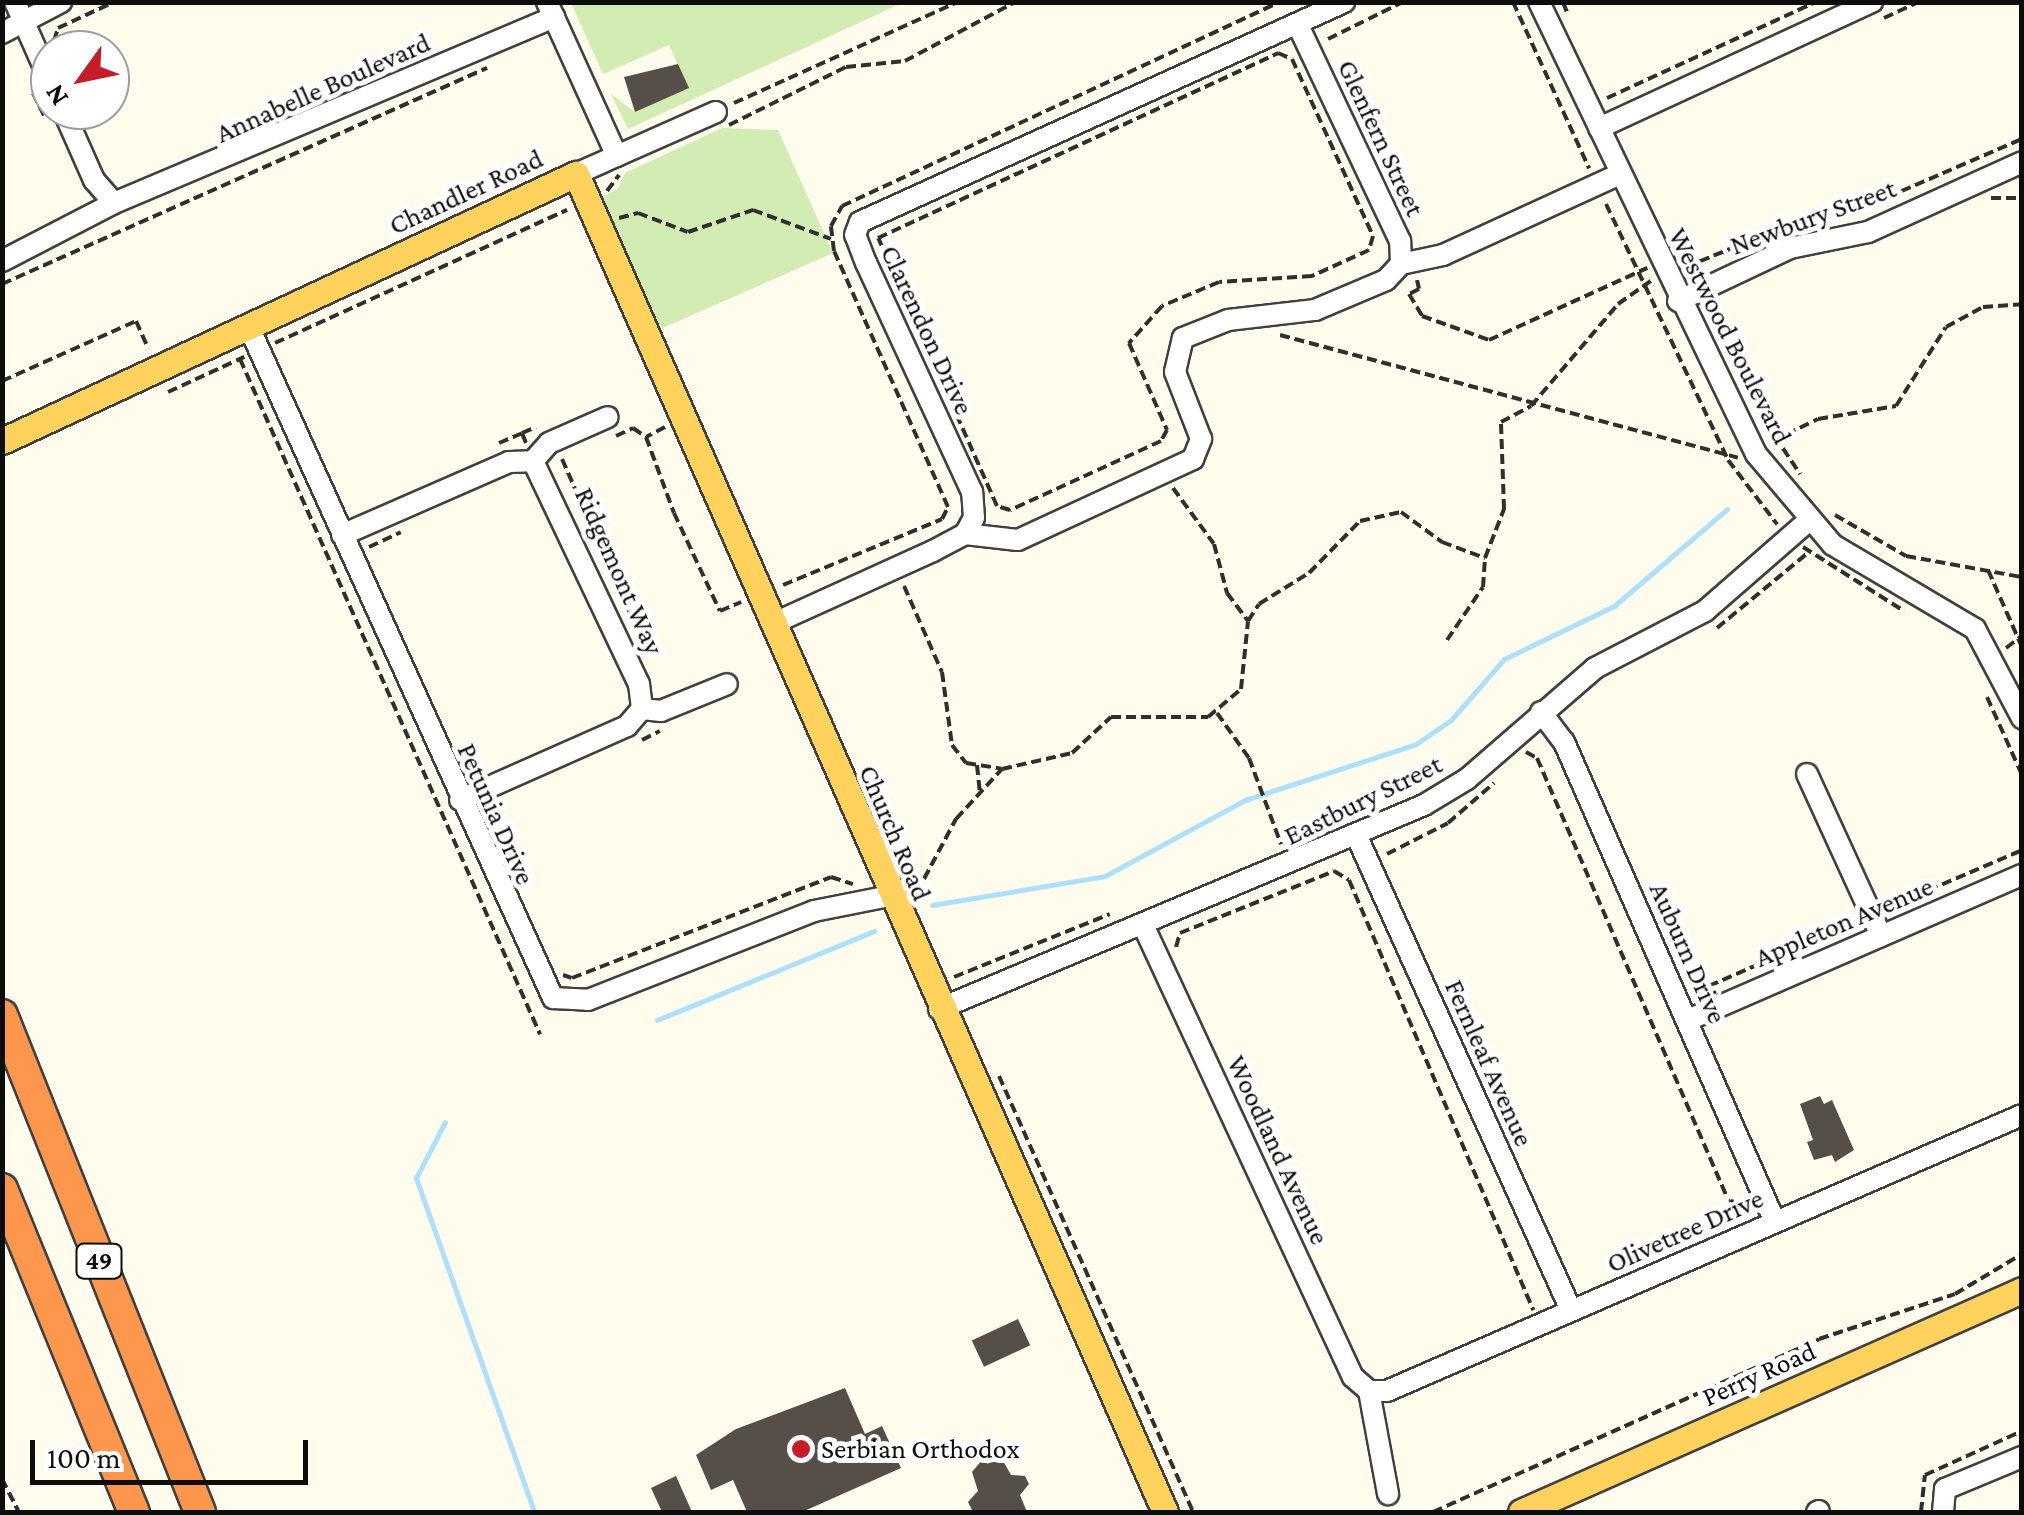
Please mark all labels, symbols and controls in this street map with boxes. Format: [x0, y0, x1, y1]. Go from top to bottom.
street label: Annabelle Boulevard [211, 26, 435, 150]
north arrow [30, 30, 130, 130]
street label: Glenfern Street [1330, 54, 1432, 222]
text: N [38, 79, 74, 112]
street label: Chandler Road [384, 142, 548, 242]
street label: Newbury Street [1726, 171, 1900, 263]
street label: Westwood Boulevard [1661, 222, 1799, 450]
street label: Clarendon Drive [873, 240, 981, 420]
street label: Ridgemont Way [567, 482, 671, 660]
street label: Petunia Drive [450, 738, 542, 890]
street label: Eastbury Street [1279, 747, 1447, 853]
street label: Church Road [851, 760, 939, 906]
street label: Appleton Avenue [1750, 869, 1938, 975]
street label: Auburn Drive [1642, 877, 1734, 1029]
street label: Fernleaf Avenue [1437, 974, 1541, 1152]
street label: Woodland Avenue [1219, 1050, 1337, 1250]
street label: Olivetree Drive [1602, 1182, 1768, 1280]
road number: 49 [74, 1241, 124, 1281]
street label: Perry Road [1697, 1334, 1821, 1414]
scale bar [35, 1420, 312, 1482]
place label: Serbian Orthodox [821, 1432, 1020, 1466]
marker: Serbian Orthodox [790, 1438, 812, 1460]
text: 100 m [47, 1441, 121, 1474]

